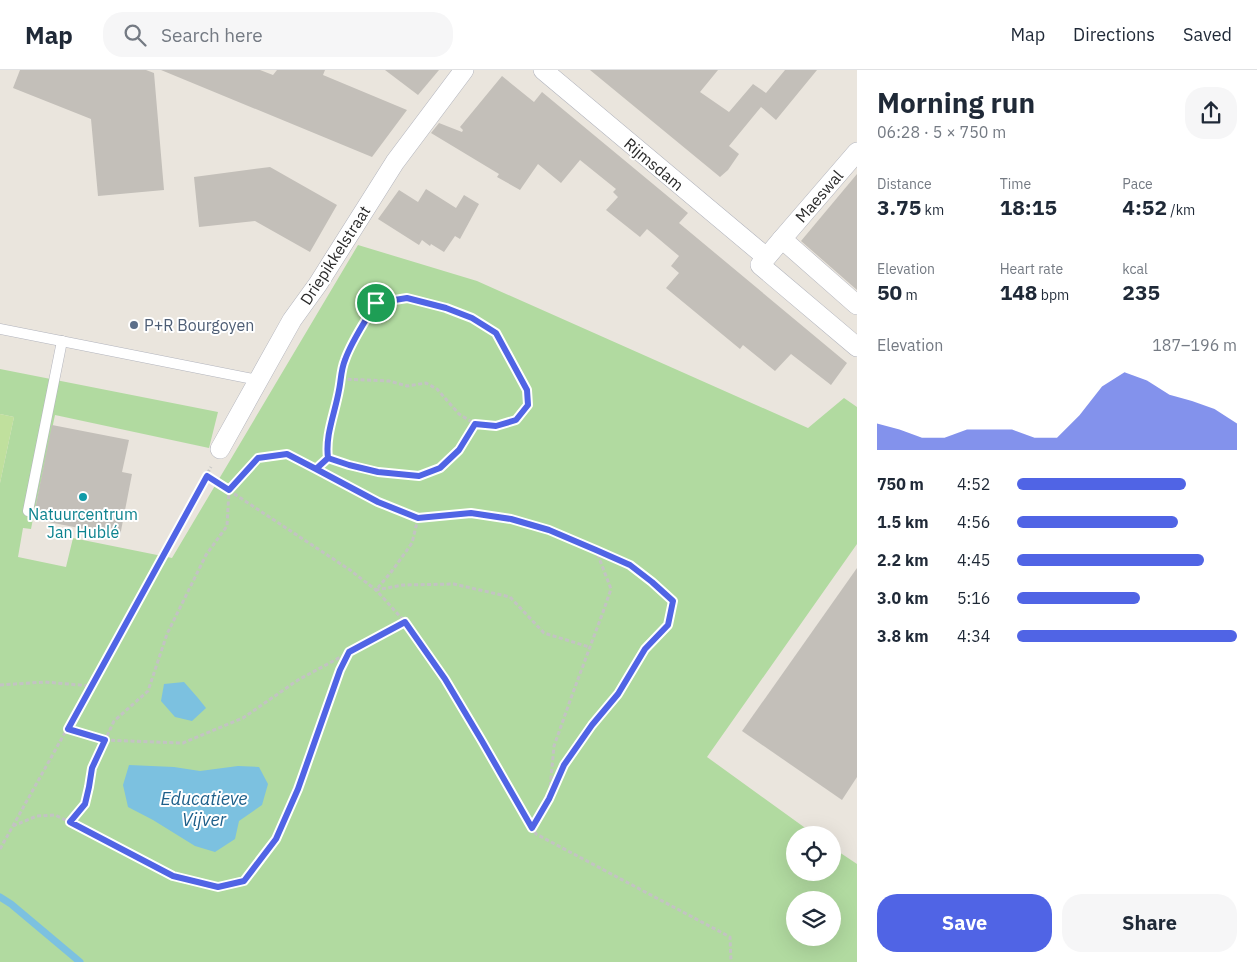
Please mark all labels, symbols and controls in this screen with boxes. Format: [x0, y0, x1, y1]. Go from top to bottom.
search box [103, 12, 453, 57]
text: Map [25, 19, 73, 51]
icon: search [121, 21, 149, 49]
text: Search here [161, 23, 263, 47]
text: Map [1010, 23, 1045, 46]
text: Directions [1073, 23, 1155, 46]
text: Saved [1183, 23, 1232, 46]
text: Morning run [877, 84, 1035, 121]
button: share [1185, 87, 1237, 139]
text: 06:28 · 5 × 750 m [877, 122, 1006, 142]
street label: Rijmsdam [620, 133, 688, 195]
street label: Maeswal [791, 166, 847, 226]
text: Distance [877, 175, 932, 193]
text: Time [1000, 175, 1031, 193]
text: Pace [1122, 175, 1153, 193]
text: 3.75 [877, 193, 921, 221]
text: 18:15 [1000, 193, 1057, 221]
text: 4:52 [1122, 193, 1167, 221]
text: km [921, 201, 944, 219]
text: /km [1167, 201, 1195, 219]
street label: Driepikkelstraat [296, 202, 374, 308]
text: Elevation [877, 260, 935, 278]
text: Heart rate [1000, 260, 1063, 278]
text: kcal [1122, 260, 1148, 278]
text: 50 [877, 278, 902, 306]
text: 148 [1000, 278, 1037, 306]
text: 235 [1122, 278, 1160, 306]
pin [355, 282, 397, 324]
text: m [902, 286, 918, 304]
text: bpm [1037, 286, 1069, 304]
icon: arrive [362, 289, 390, 317]
place label: P+R Bourgoyen [144, 315, 254, 335]
marker: P+R Bourgoyen [128, 319, 140, 331]
text: Elevation [877, 335, 943, 355]
text: 187–196 m [1152, 335, 1237, 355]
text: 750 m [877, 474, 924, 494]
text: 4:52 [957, 474, 990, 494]
marker: Natuurcentrum Jan Hublé [77, 491, 89, 503]
place label: Natuurcentrum Jan Hublé [28, 504, 138, 542]
text: 1.5 km [877, 512, 928, 532]
text: 4:56 [957, 512, 990, 532]
text: 2.2 km [877, 550, 928, 570]
text: 4:45 [957, 550, 990, 570]
text: 3.0 km [877, 588, 928, 608]
text: 5:16 [957, 588, 990, 608]
text: 3.8 km [877, 626, 928, 646]
text: 4:34 [957, 626, 990, 646]
water label: Educatieve Vijver [160, 787, 248, 831]
map controls [786, 826, 841, 946]
button: locate [786, 826, 841, 881]
button: layers [786, 891, 841, 946]
button: Save [877, 894, 1052, 952]
button: Share [1062, 894, 1237, 952]

